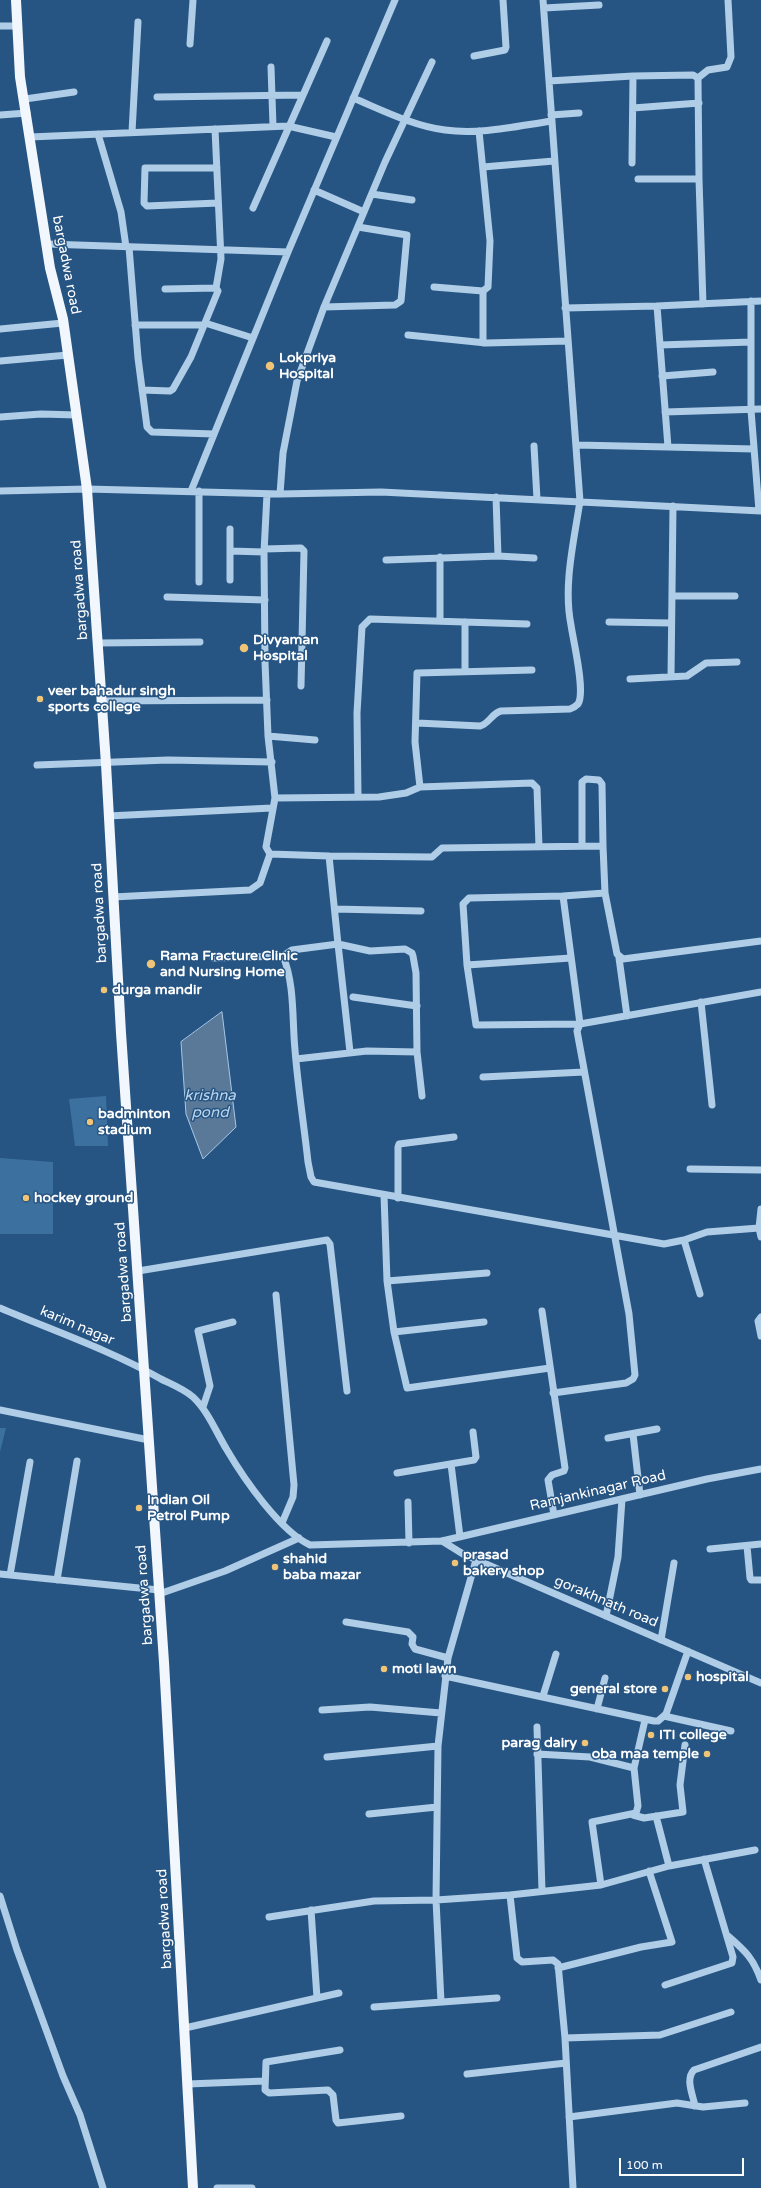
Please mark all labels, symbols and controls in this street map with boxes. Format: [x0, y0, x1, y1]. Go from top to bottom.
street label: bargadwa road [48, 214, 84, 316]
place label: Lokpriya Hospital [279, 350, 336, 382]
marker: Lokpriya Hospital [264, 360, 276, 372]
street label: bargadwa road [68, 539, 92, 641]
place label: Divyaman Hospital [253, 632, 319, 664]
marker: Divyaman Hospital [238, 642, 250, 654]
place label: veer bahadur singh sports college [48, 683, 176, 716]
marker: veer bahadur singh sports college [35, 694, 45, 704]
street label: bargadwa road [89, 862, 111, 964]
place label: Rama Fracture Clinic and Nursing Home [160, 948, 298, 980]
marker: Rama Fracture Clinic and Nursing Home [145, 958, 157, 970]
place label: durga mandir [112, 982, 202, 998]
marker: durga mandir [99, 985, 109, 995]
water label: krishna pond [184, 1087, 236, 1122]
place label: badminton stadium [98, 1106, 171, 1138]
marker: badminton stadium [85, 1117, 95, 1127]
place label: hockey ground [34, 1190, 133, 1206]
marker: hockey ground [21, 1193, 31, 1203]
street label: bargadwa road [112, 1221, 136, 1323]
street label: karim nagar [37, 1303, 117, 1349]
street label: Ramjankinagar Road [528, 1467, 668, 1515]
place label: Indian Oil Petrol Pump [147, 1492, 230, 1524]
marker: Indian Oil Petrol Pump [134, 1503, 144, 1513]
street label: bargadwa road [133, 1544, 157, 1646]
place label: prasad bakery shop [463, 1547, 544, 1580]
place label: shahid baba mazar [283, 1551, 361, 1584]
marker: prasad bakery shop [450, 1558, 460, 1568]
marker: shahid baba mazar [270, 1562, 280, 1572]
street label: gorakhnath road [552, 1573, 660, 1631]
place label: moti lawn [392, 1661, 457, 1677]
marker: moti lawn [379, 1664, 389, 1674]
place label: hospital [696, 1669, 749, 1685]
marker: hospital [683, 1672, 693, 1682]
place label: general store [570, 1681, 657, 1697]
marker: general store [660, 1684, 670, 1694]
place label: ITI college [659, 1727, 727, 1743]
marker: ITI college [646, 1730, 656, 1740]
place label: parag dairy [502, 1735, 577, 1751]
marker: parag dairy [580, 1738, 590, 1748]
place label: oba maa temple [592, 1746, 699, 1762]
marker: oba maa temple [702, 1749, 712, 1759]
street label: bargadwa road [154, 1868, 176, 1970]
scale bar [621, 2150, 746, 2176]
text: 100 m [626, 2158, 663, 2172]

